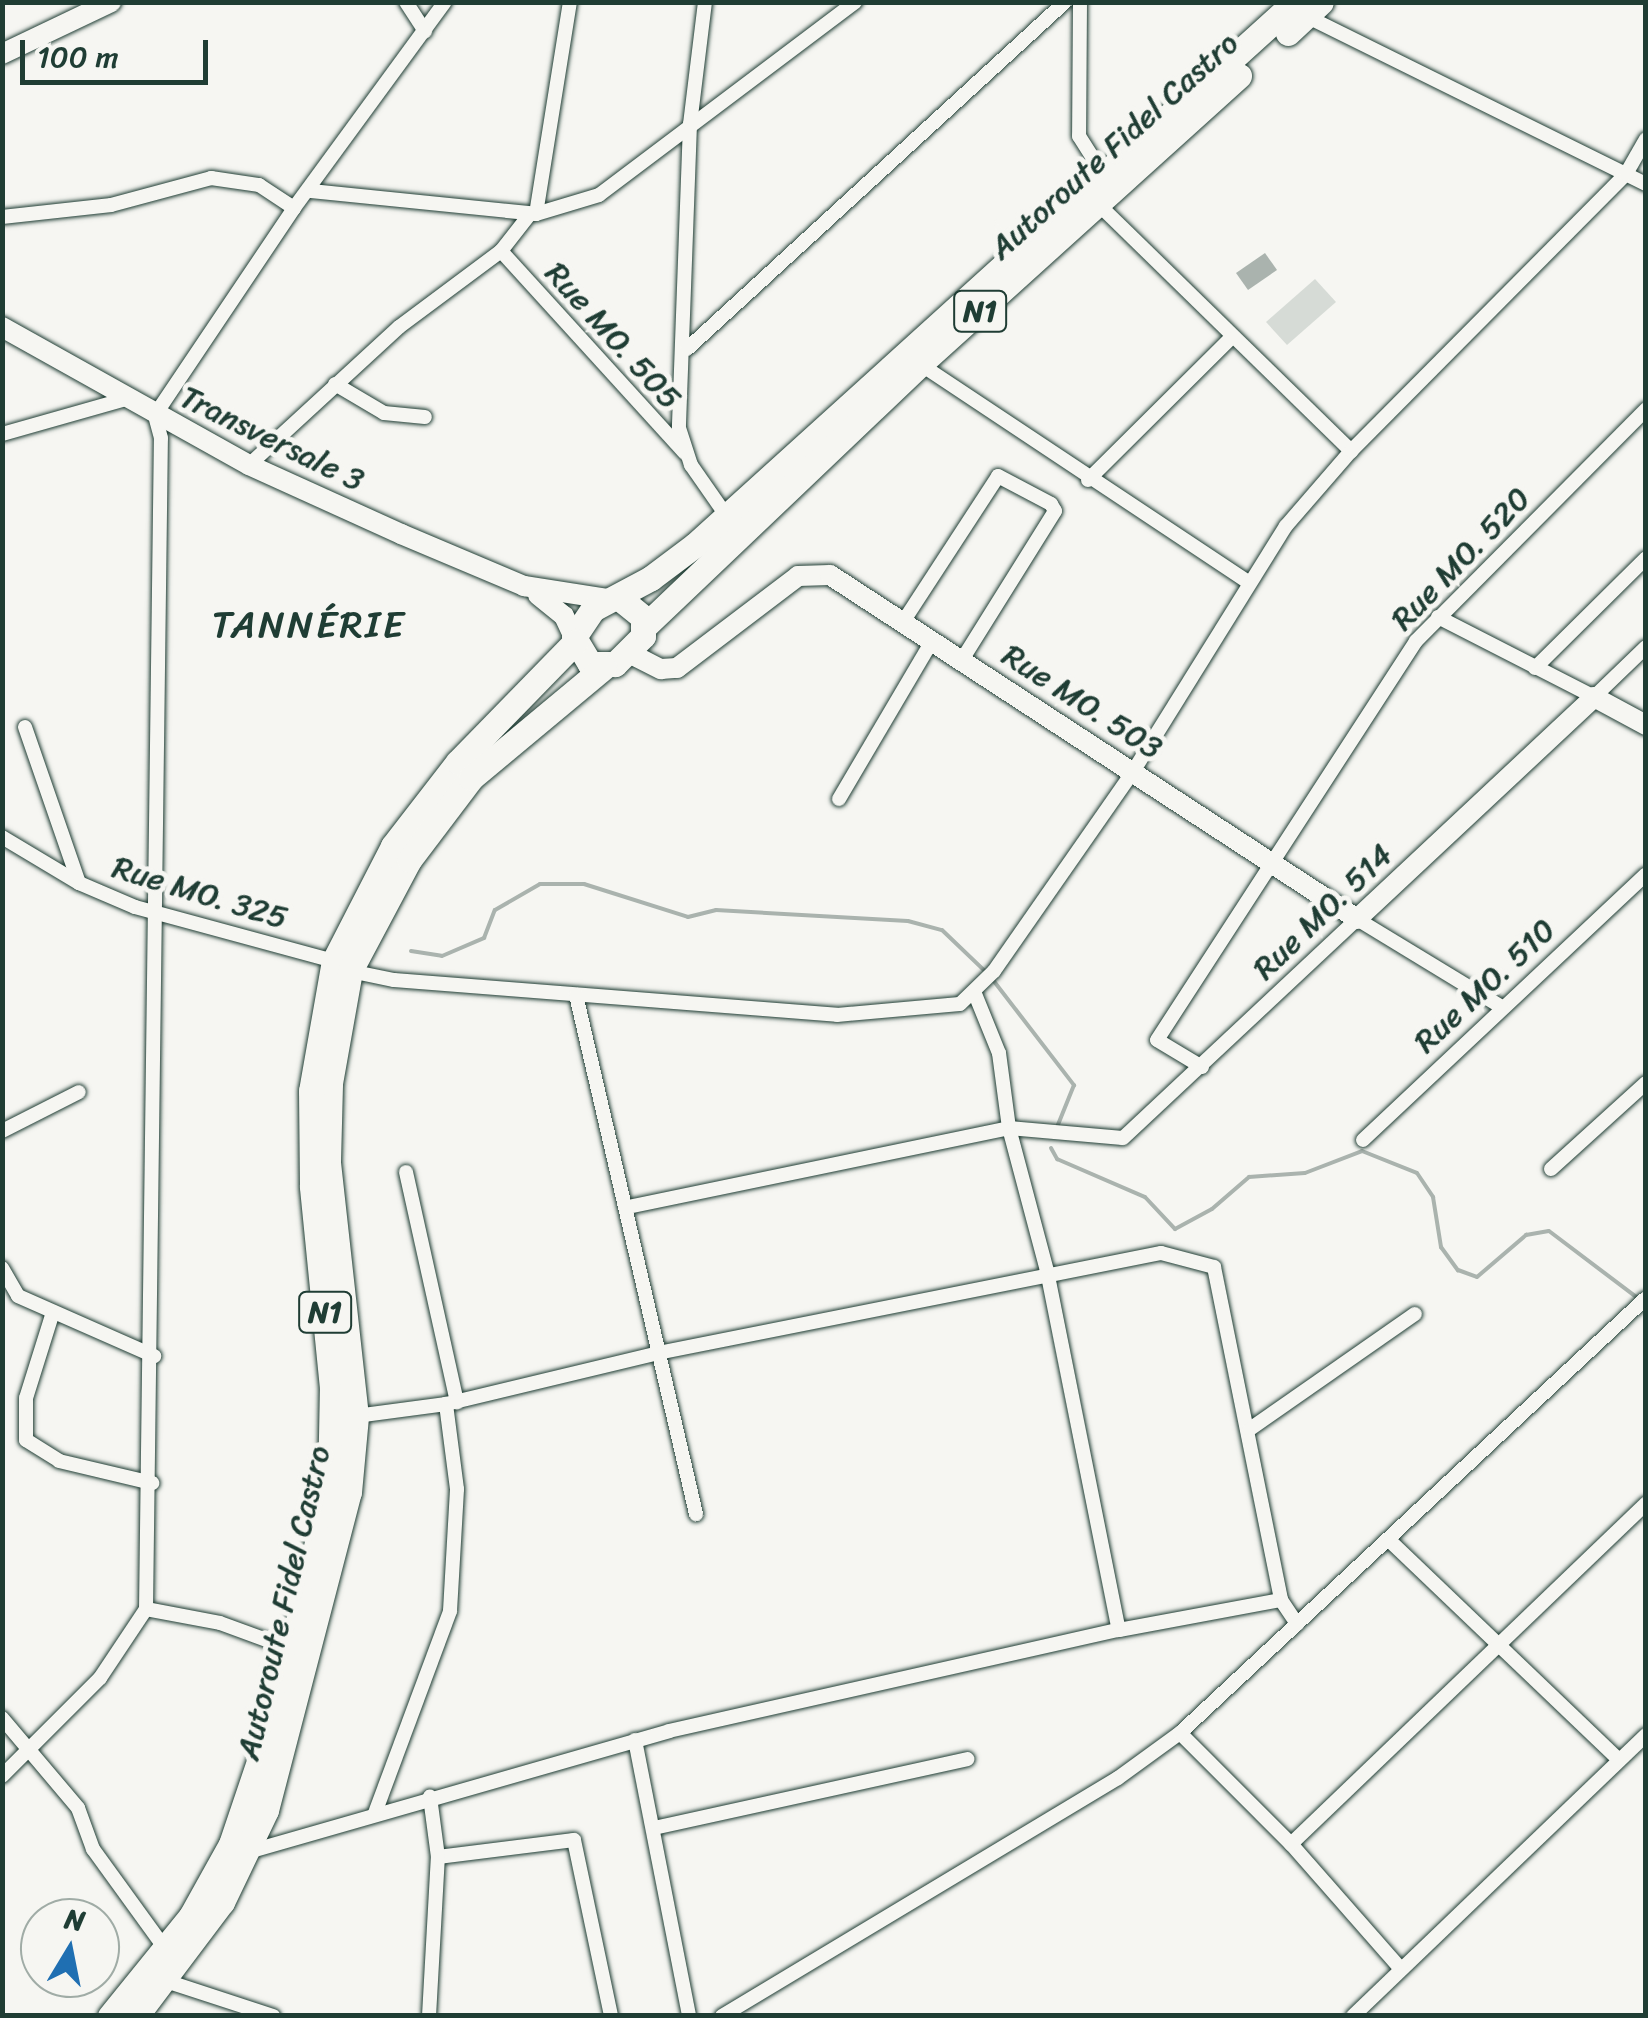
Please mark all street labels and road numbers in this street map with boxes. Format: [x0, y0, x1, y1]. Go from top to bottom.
street label: Autoroute Fidel Castro [981, 24, 1247, 268]
street label: Rue MO. 505 [537, 255, 689, 417]
road number: N1 [952, 286, 1008, 336]
street label: Transversale 3 [174, 378, 370, 500]
street label: Rue MO. 520 [1384, 480, 1538, 638]
street label: Rue MO. 503 [995, 636, 1169, 768]
street label: Rue MO. 514 [1246, 837, 1400, 987]
street label: Rue MO. 325 [108, 848, 292, 938]
street label: Rue MO. 510 [1407, 911, 1563, 1061]
road number: N1 [298, 1287, 352, 1337]
street label: Autoroute Fidel Castro [229, 1441, 339, 1765]

